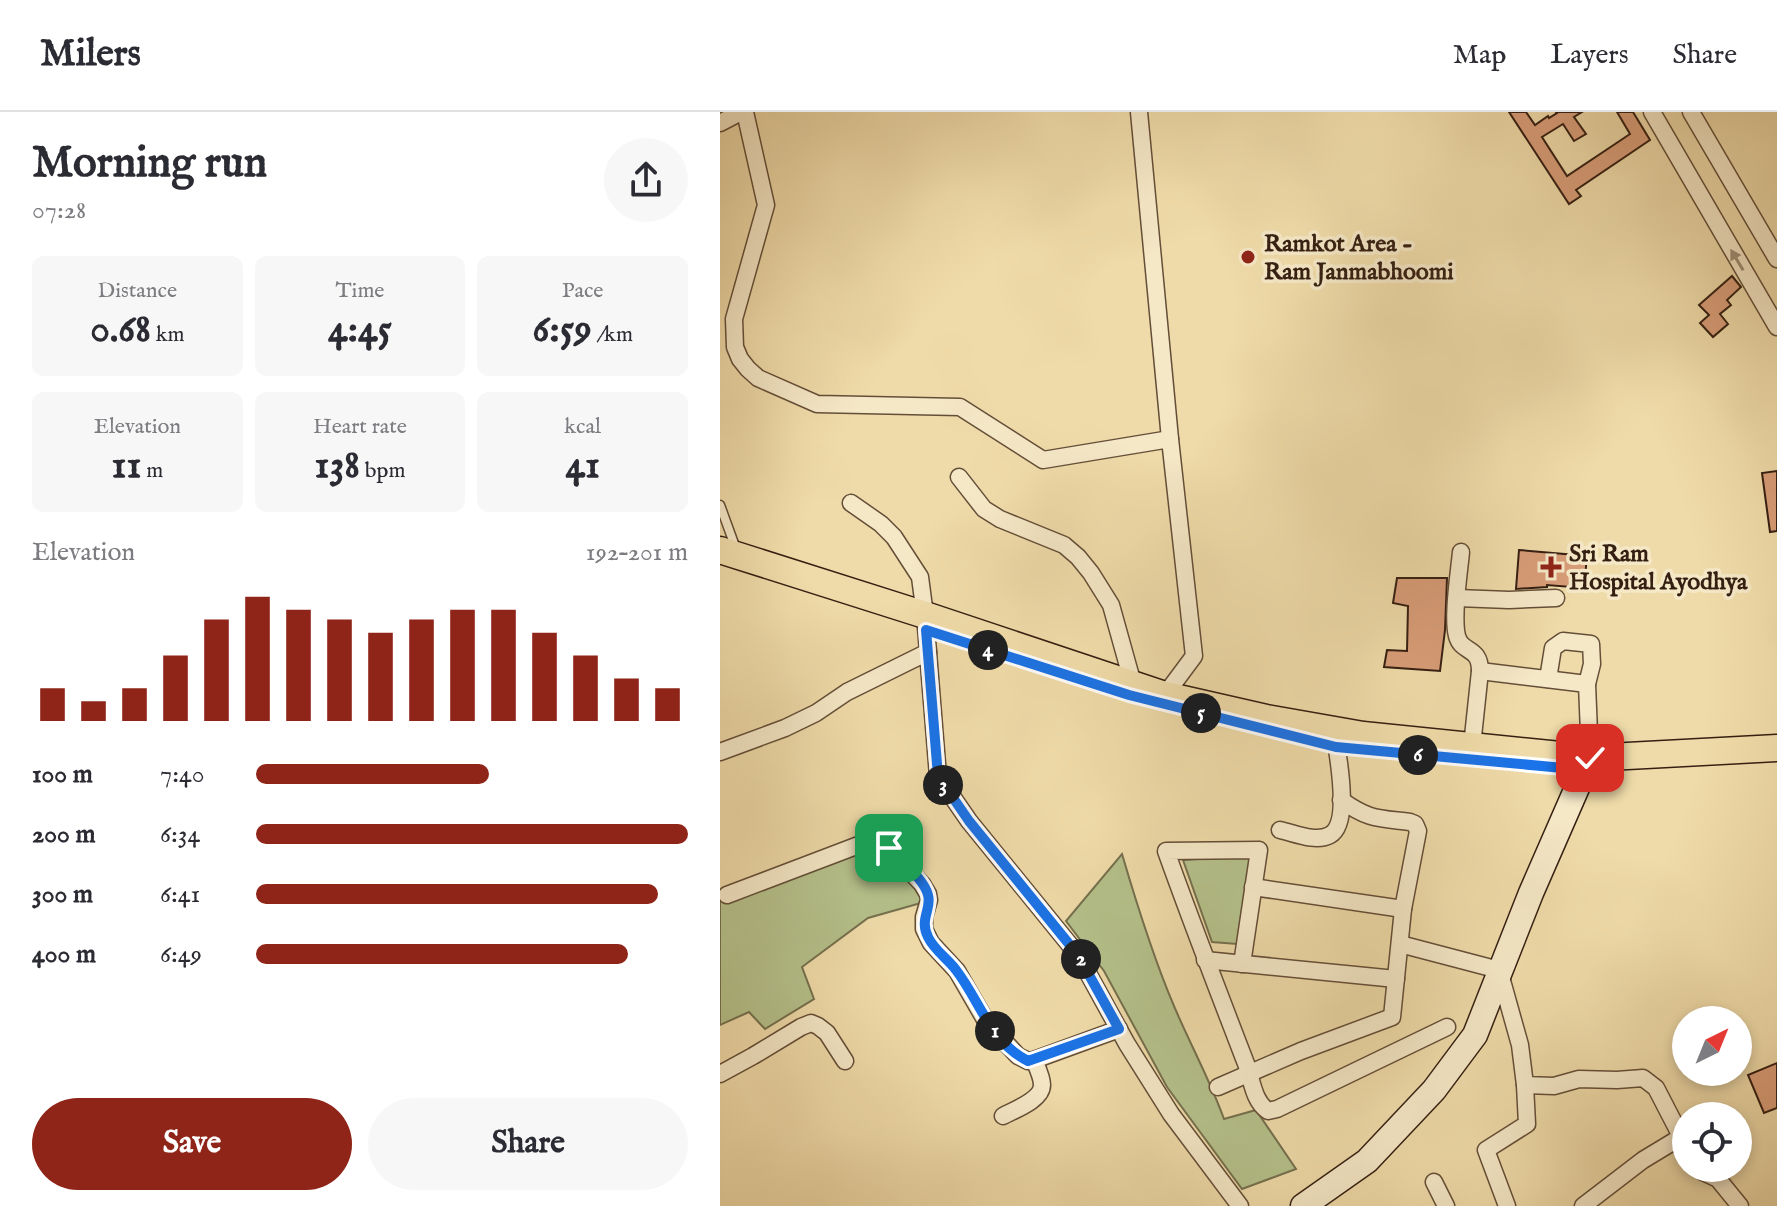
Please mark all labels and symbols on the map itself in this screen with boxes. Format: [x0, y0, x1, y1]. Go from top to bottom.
place label: Ramkot Area - Ram Janmabhoomi [1264, 229, 1454, 288]
marker: Ramkot Area - Ram Janmabhoomi [1239, 248, 1257, 266]
one-way arrow [1730, 249, 1744, 271]
place label: Sri Ram Hospital Ayodhya [1569, 539, 1748, 598]
marker: Sri Ram Hospital Ayodhya [1540, 556, 1562, 578]
pin: 4 [968, 630, 1008, 670]
pin: 5 [1181, 693, 1221, 733]
pin [1556, 724, 1624, 792]
pin: 6 [1398, 735, 1438, 775]
pin: 3 [923, 765, 963, 805]
pin [855, 814, 923, 882]
pin: 2 [1061, 939, 1101, 979]
north arrow [1672, 1006, 1752, 1086]
pin: 1 [975, 1011, 1015, 1051]

